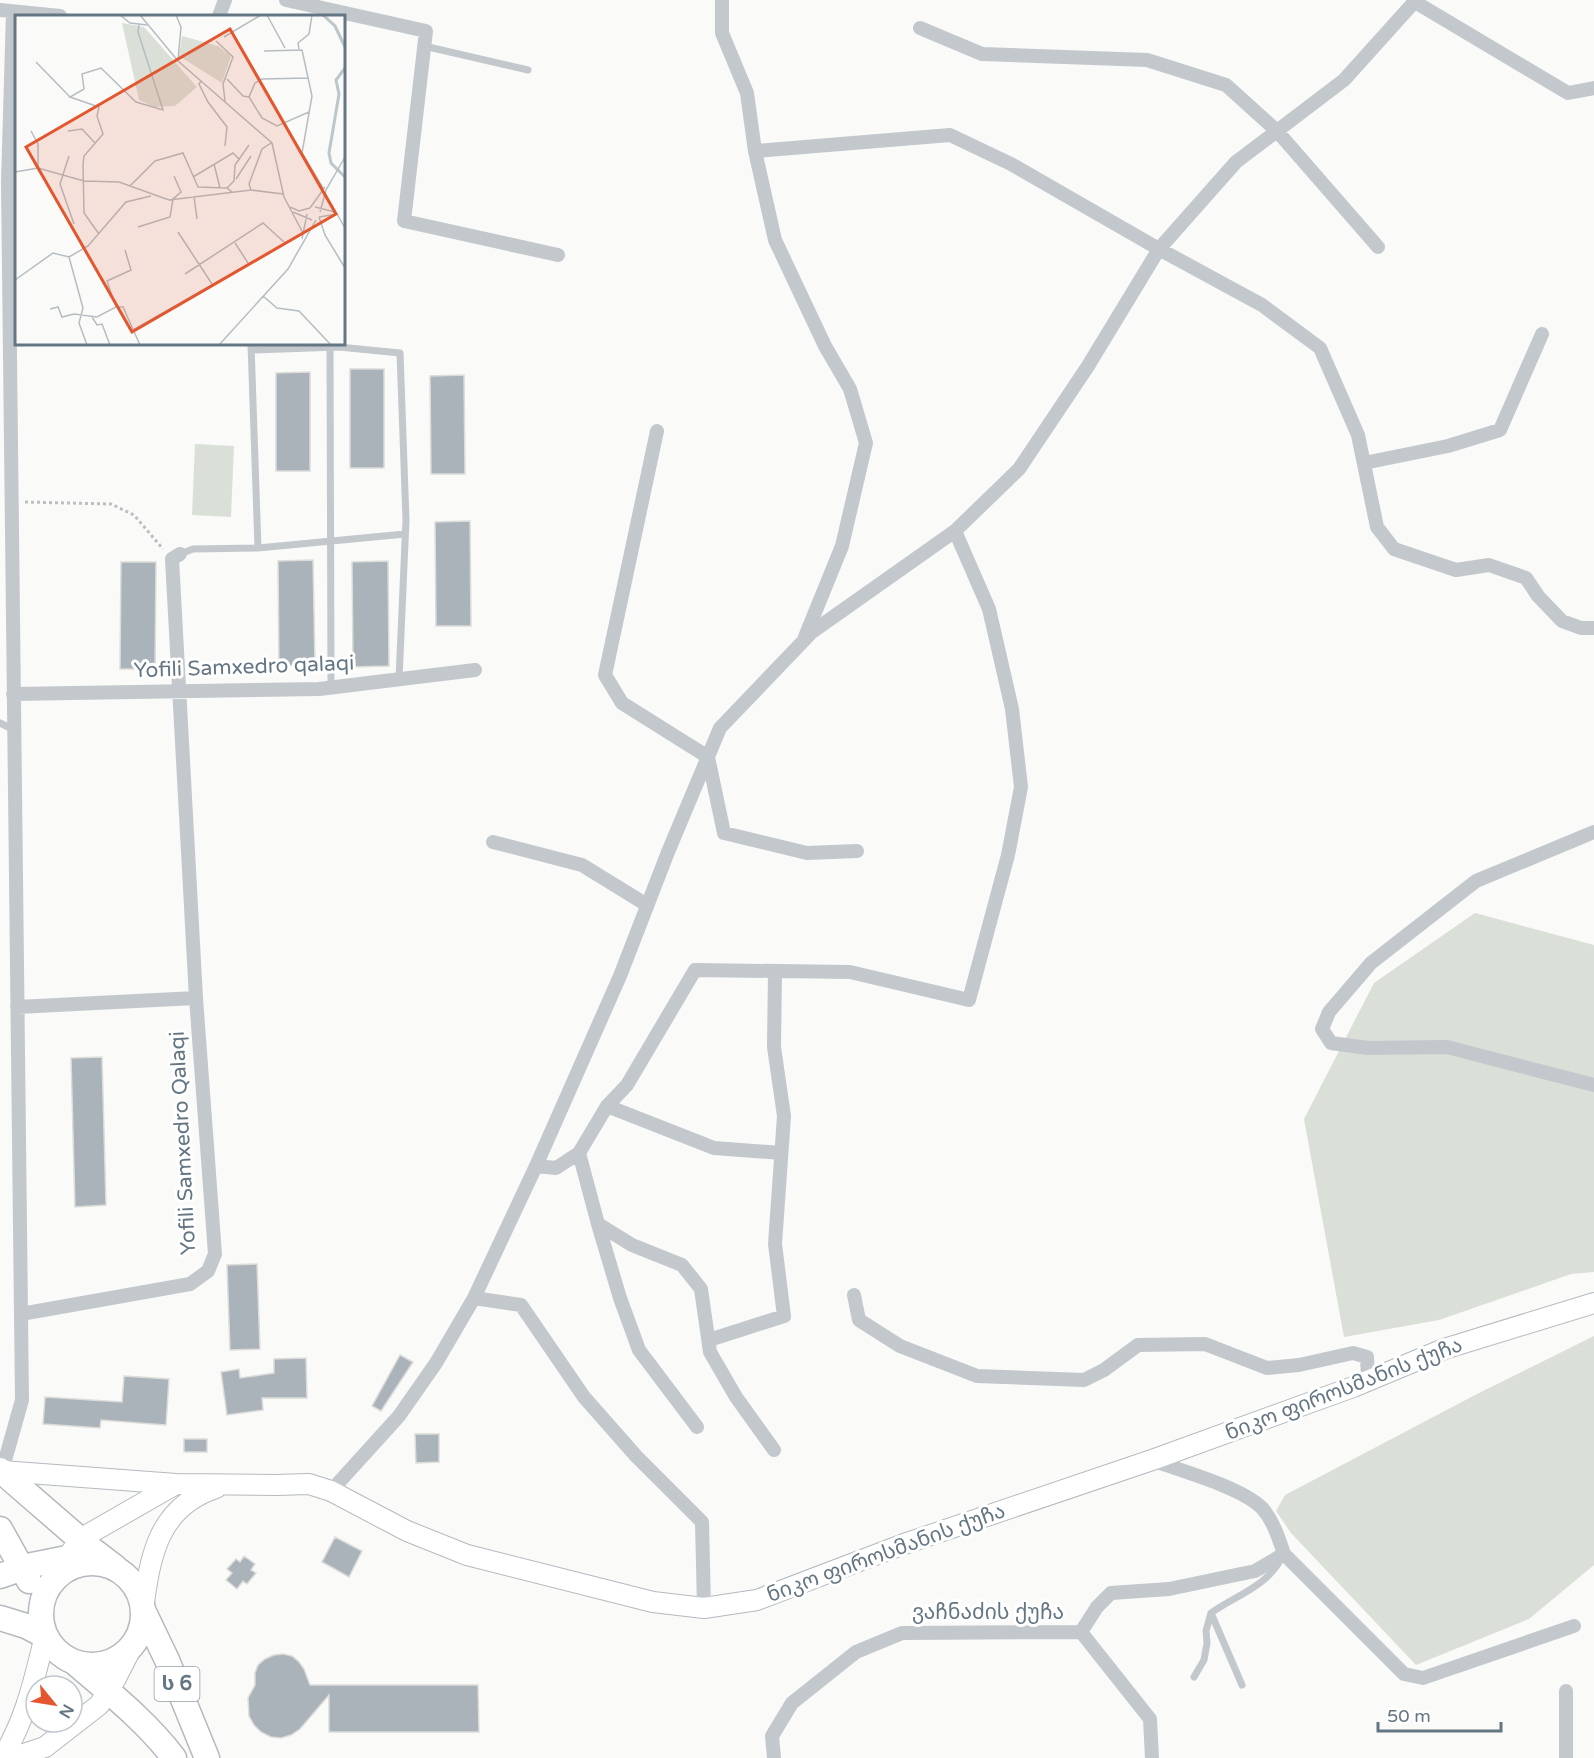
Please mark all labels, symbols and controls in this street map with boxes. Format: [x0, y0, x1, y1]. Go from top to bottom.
inset map [15, 15, 345, 345]
street label: Yofili Samxedro qalaqi [133, 651, 355, 683]
street label: Yofili Samxedro Qalaqi [165, 1030, 201, 1256]
street label: ნიკო ფიროსმანის ქუჩა [1222, 1332, 1466, 1446]
street label: ნიკო ფიროსმანის ქუჩა [763, 1498, 1009, 1608]
street label: ვაჩნაძის ქუჩა [912, 1600, 1064, 1625]
road number: ს 6 [154, 1667, 200, 1701]
north arrow [24, 1674, 84, 1734]
scale bar [1378, 1695, 1501, 1733]
text: N [54, 1700, 78, 1722]
text: 50 m [1387, 1705, 1431, 1727]

